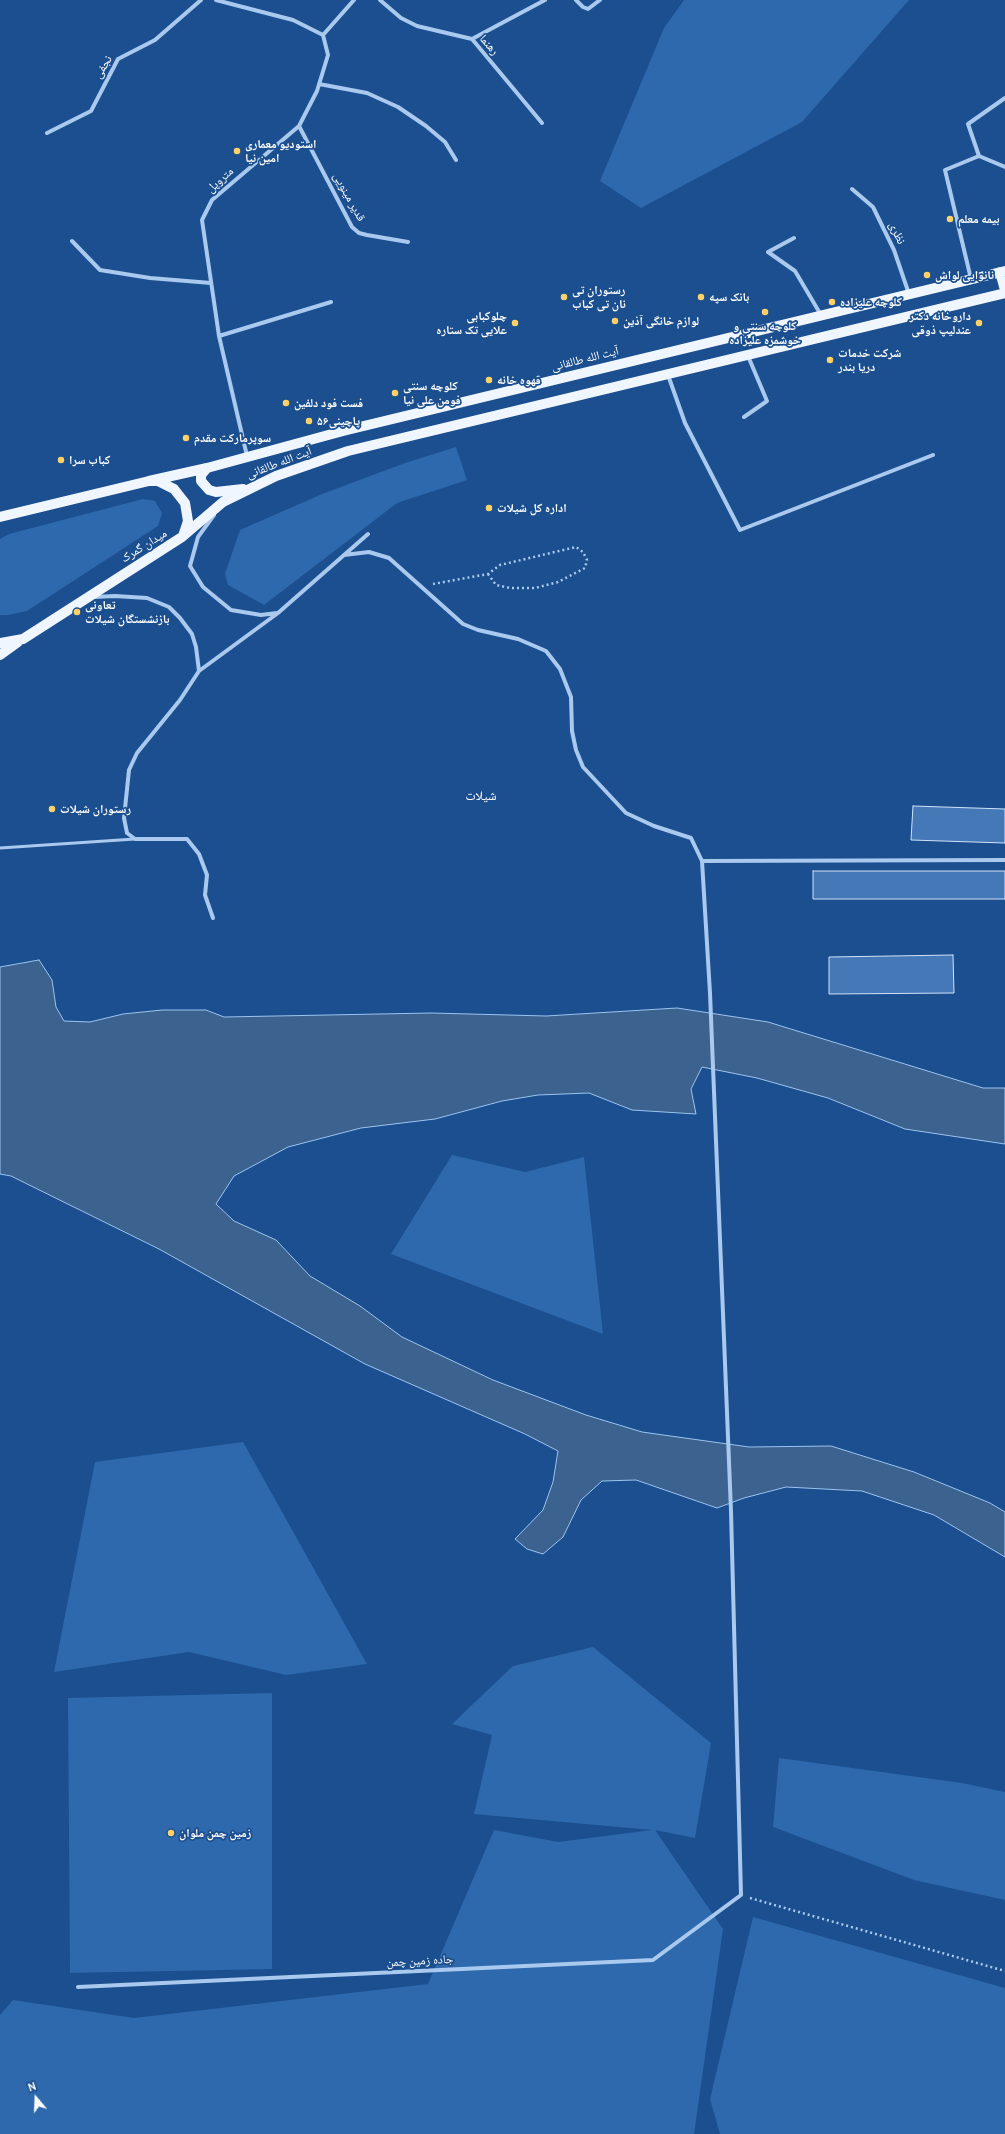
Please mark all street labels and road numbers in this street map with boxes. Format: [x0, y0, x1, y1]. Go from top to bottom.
street label: رهنما [476, 32, 502, 58]
street label: نجفی [91, 53, 115, 81]
street label: متروپل [203, 164, 237, 196]
street label: قدیر مینویی [330, 170, 368, 224]
street label: نظری [886, 219, 908, 247]
street label: آیت الله طالقانی [550, 344, 620, 374]
street label: آیت الله طالقانی [244, 444, 314, 482]
street label: میدان گمرک [118, 526, 170, 566]
street label: جاده زمین چمن [386, 1952, 454, 1970]

